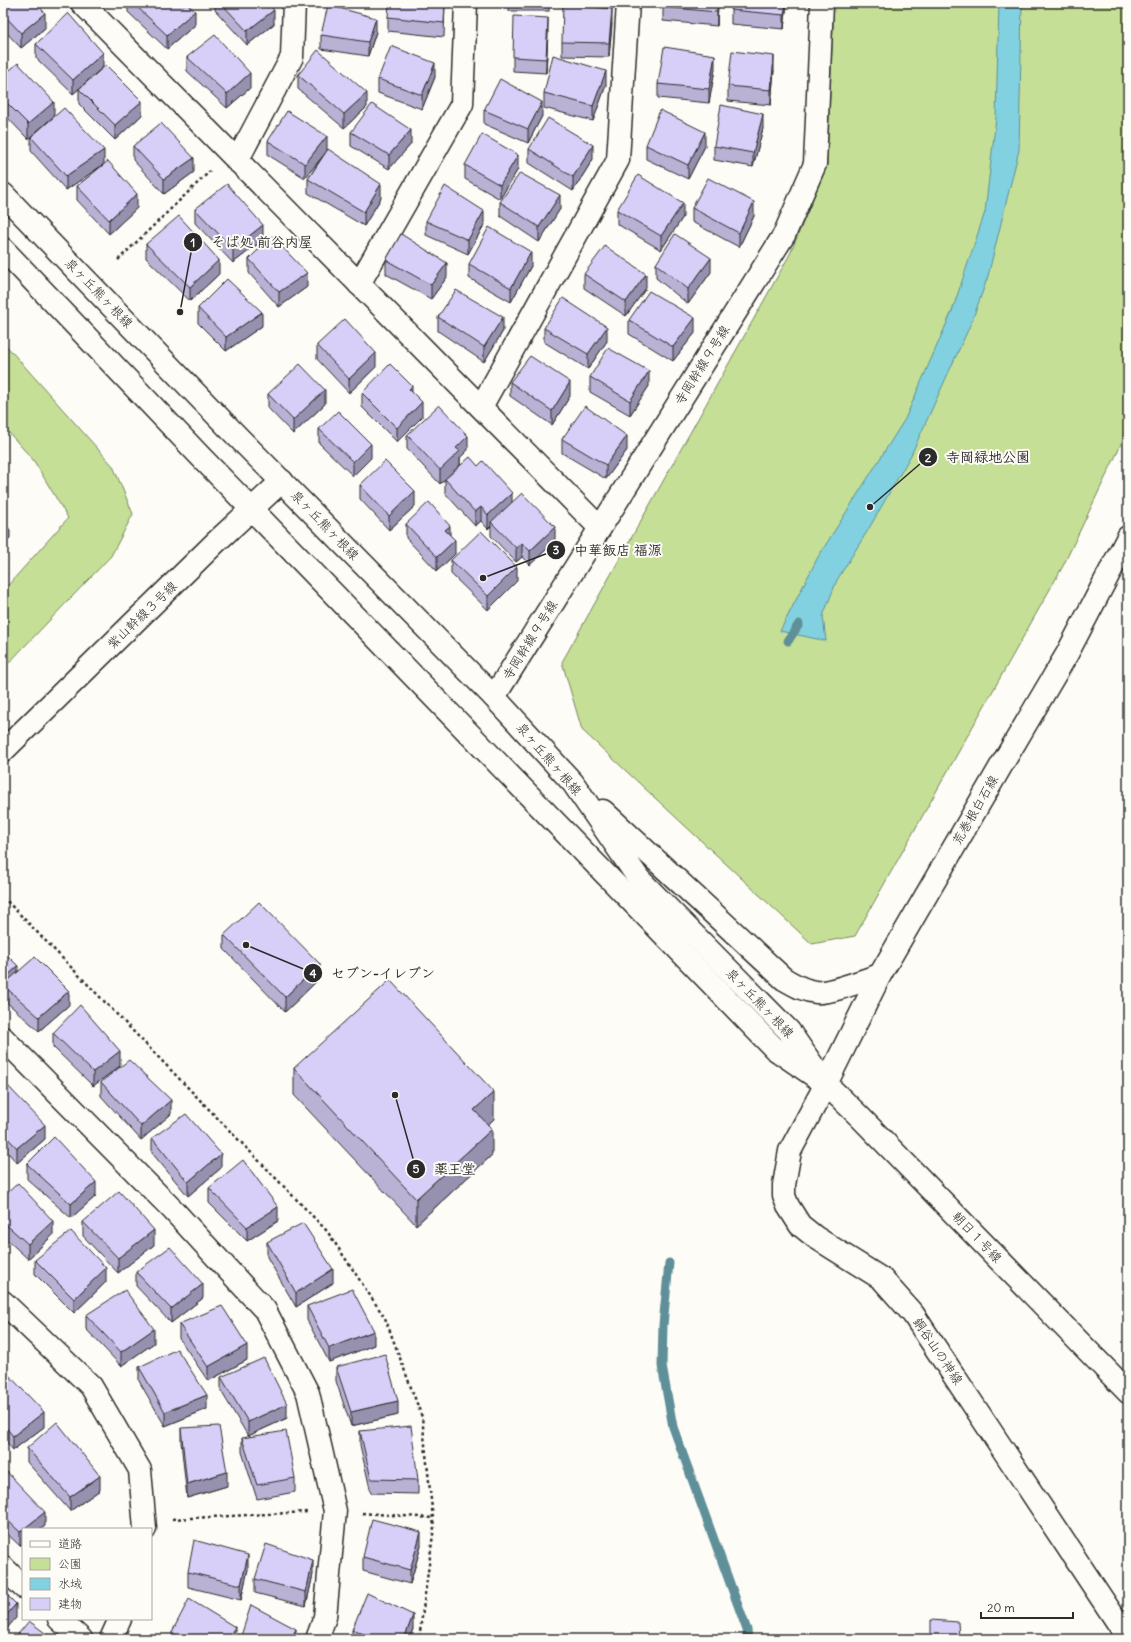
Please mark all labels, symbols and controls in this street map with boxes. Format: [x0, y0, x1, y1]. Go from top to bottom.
callout: そば処 前谷内屋 [183, 229, 320, 255]
text: そば処 前谷内屋 [211, 233, 313, 251]
text: 1 [191, 235, 195, 250]
street label: 泉ヶ丘熊ヶ根線 [61, 254, 137, 332]
street label: 寺岡幹線９号線 [671, 321, 734, 408]
callout: 寺岡緑地公園 [918, 444, 1038, 470]
text: 寺岡緑地公園 [946, 448, 1030, 466]
text: 2 [925, 450, 932, 465]
street label: 泉ヶ丘熊ヶ根線 [287, 486, 363, 564]
callout: 中華飯店 福源 [546, 537, 670, 563]
text: 中華飯店 福源 [574, 541, 662, 559]
text: 3 [553, 542, 560, 557]
street label: 紫山幹線３号線 [103, 577, 181, 653]
street label: 寺岡幹線９号線 [499, 596, 562, 683]
street label: 泉ヶ丘熊ヶ根線 [513, 719, 586, 800]
street label: 荒巻根白石線 [948, 771, 1002, 848]
callout: セブン-イレブン [303, 960, 443, 986]
text: セブン-イレブン [331, 964, 435, 982]
street label: 泉ヶ丘熊ヶ根線 [722, 964, 798, 1042]
text: 4 [310, 966, 317, 981]
callout: 薬王堂 [406, 1156, 484, 1182]
text: 薬王堂 [434, 1160, 476, 1178]
text: 5 [413, 1161, 420, 1176]
street label: 朝日１号線 [948, 1208, 1006, 1267]
street label: 銅谷山の神線 [909, 1314, 967, 1389]
legend [22, 1528, 152, 1620]
text: 道路 [58, 1536, 82, 1551]
text: 公園 [58, 1556, 82, 1571]
text: 水域 [58, 1576, 82, 1591]
scale bar [981, 1594, 1073, 1620]
text: 建物 [58, 1596, 82, 1611]
text: 20 m [987, 1600, 1015, 1615]

